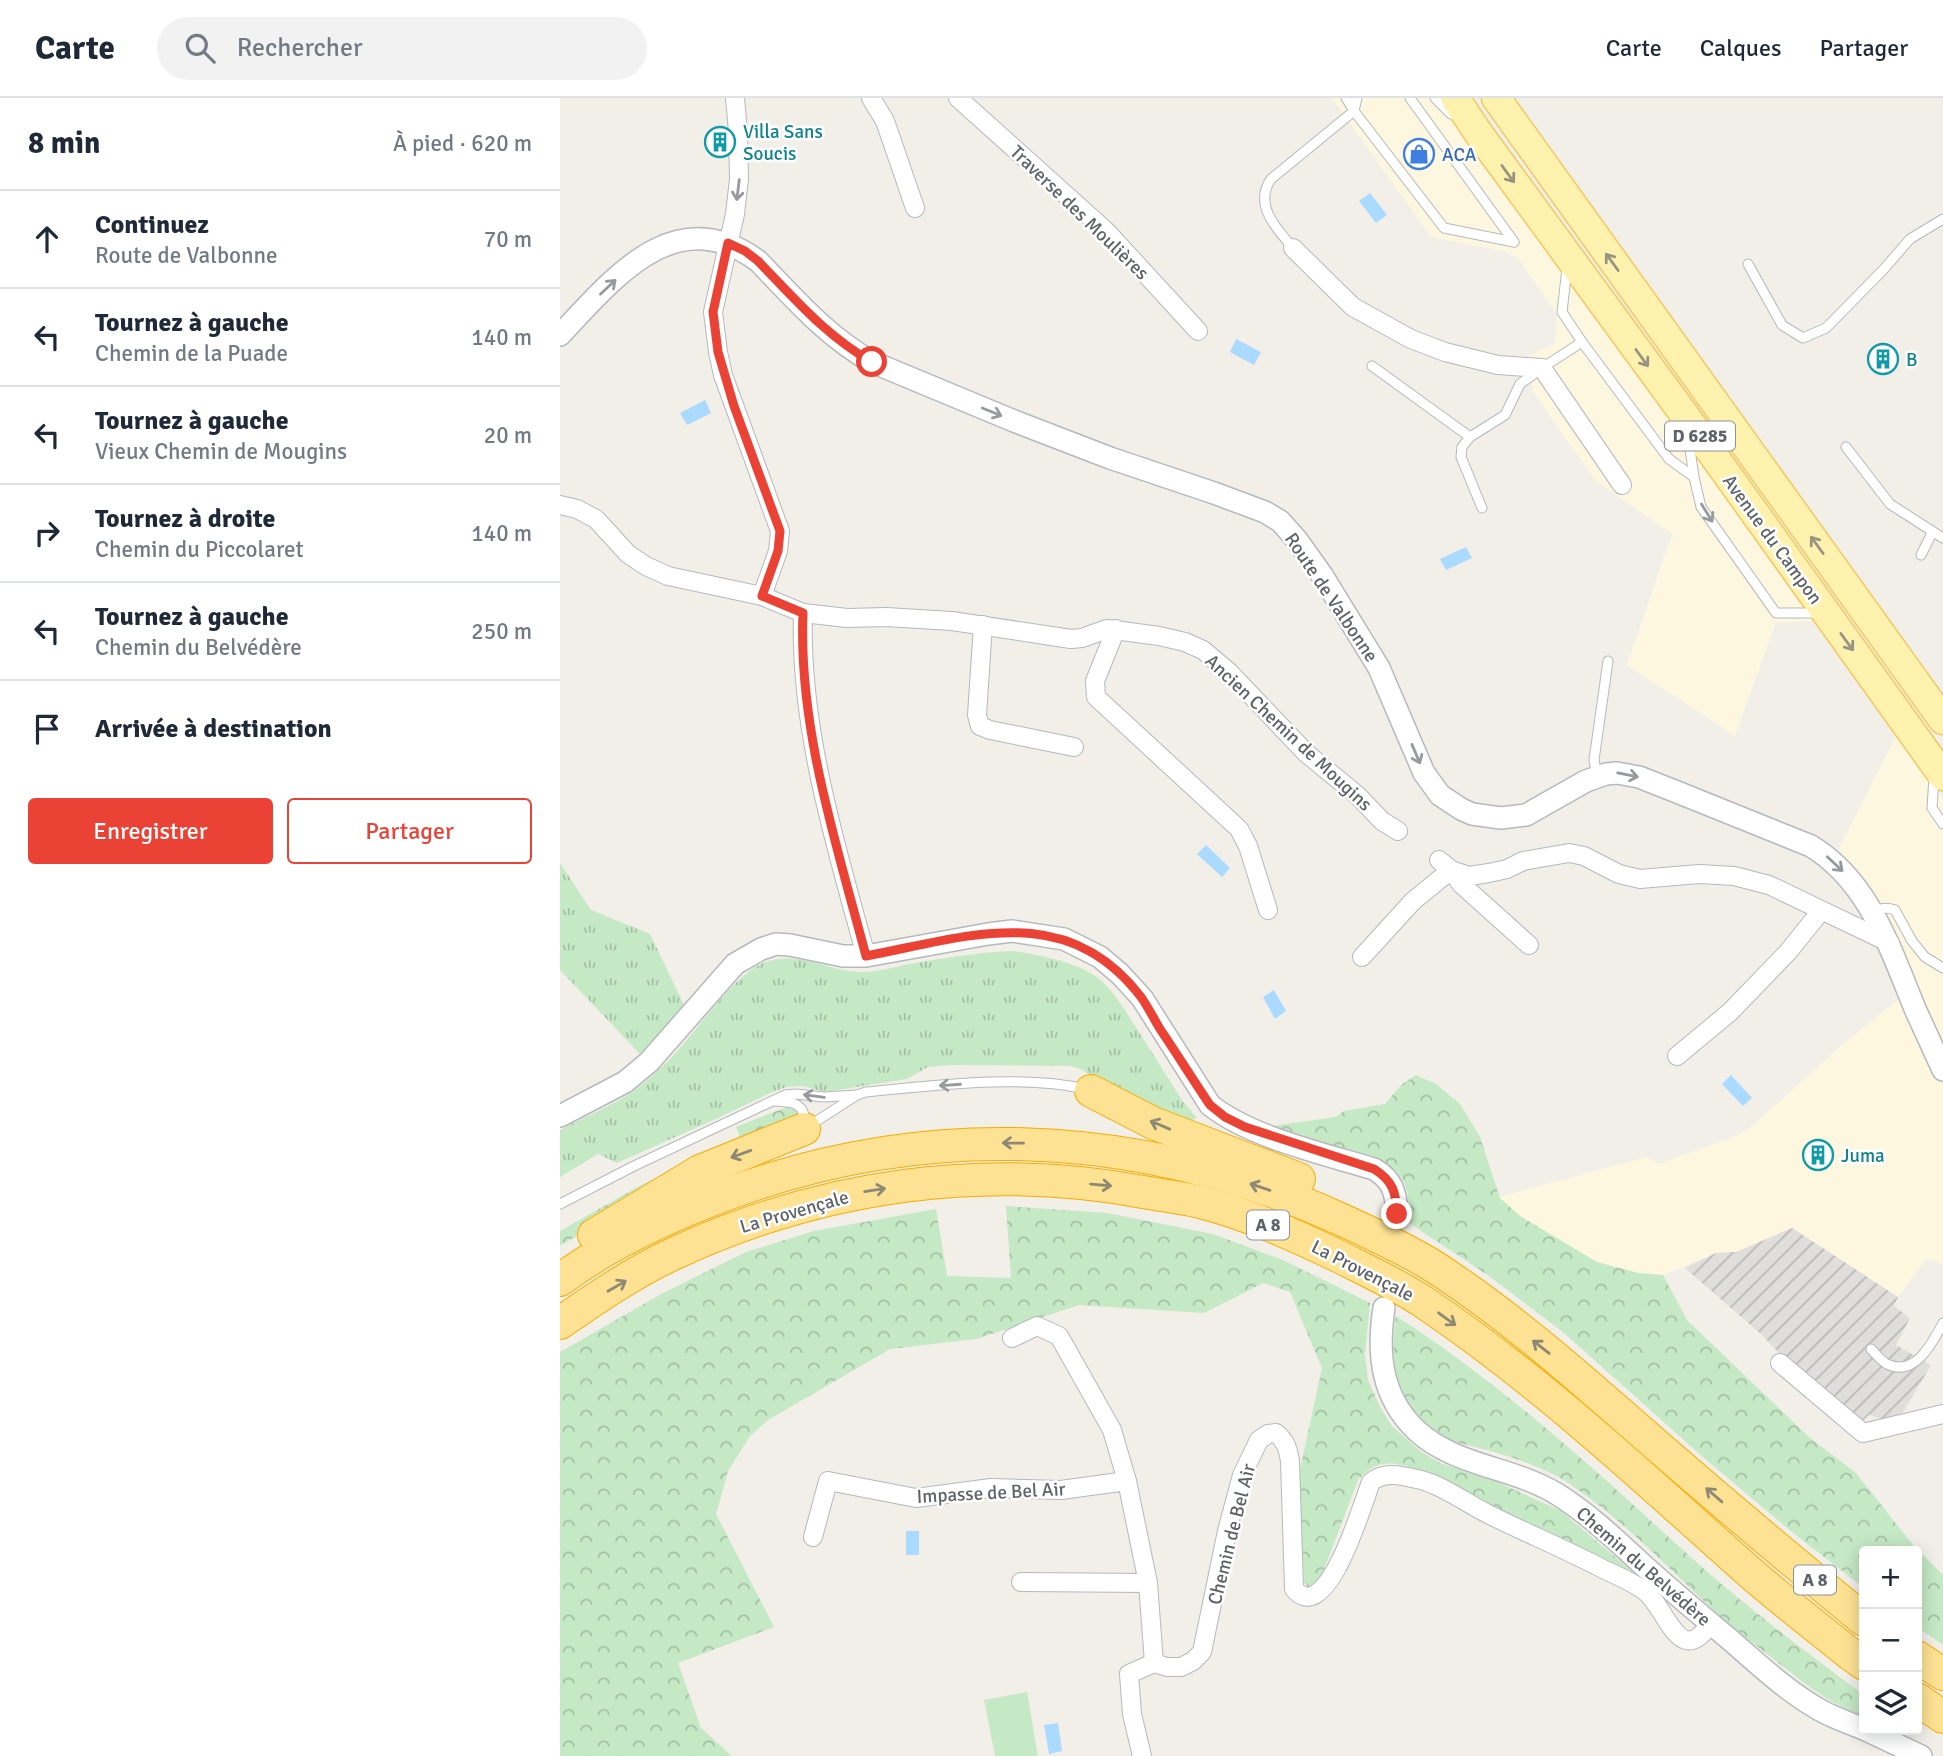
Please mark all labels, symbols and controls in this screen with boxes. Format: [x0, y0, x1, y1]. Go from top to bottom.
search box [157, 17, 647, 80]
text: Carte [35, 28, 115, 69]
icon: search [181, 29, 219, 67]
text: Rechercher [237, 32, 363, 64]
text: Carte [1606, 33, 1662, 63]
text: Calques [1700, 33, 1781, 63]
text: Partager [1819, 33, 1908, 63]
place label: Villa Sans Soucis [743, 120, 823, 166]
text: 8 min [28, 125, 100, 162]
building icon: Villa Sans Soucis [703, 125, 737, 159]
text: À pied · 620 m [393, 129, 532, 158]
shop icon: ACA [1402, 137, 1436, 171]
street label: Traverse des Moulières [1005, 140, 1154, 285]
place label: ACA [1442, 143, 1477, 167]
one-way arrow [1501, 164, 1515, 183]
one-way arrow [731, 179, 744, 201]
text: Continuez [95, 209, 209, 241]
icon: ahead [28, 220, 66, 258]
text: 70 m [484, 225, 532, 254]
text: Route de Valbonne [95, 241, 278, 270]
one-way arrow [1605, 253, 1619, 272]
one-way arrow [599, 278, 616, 295]
text: Tournez à gauche [95, 307, 289, 339]
icon: left [28, 318, 66, 356]
text: 140 m [471, 323, 532, 352]
text: Chemin de la Puade [95, 339, 288, 368]
building icon: B [1866, 342, 1900, 376]
route start [856, 346, 887, 377]
one-way arrow [1635, 348, 1649, 367]
place label: B [1906, 348, 1918, 372]
text: Tournez à gauche [95, 405, 289, 437]
one-way arrow [981, 406, 1002, 419]
icon: left [28, 416, 66, 454]
text: 20 m [484, 421, 532, 450]
road number: D 6285 [1665, 422, 1735, 450]
text: Vieux Chemin de Mougins [95, 437, 347, 466]
street label: Avenue du Campon [1717, 470, 1827, 609]
text: Tournez à droite [95, 503, 275, 535]
one-way arrow [1700, 503, 1714, 523]
icon: right [28, 514, 66, 552]
text: 140 m [471, 519, 532, 548]
street label: Route de Valbonne [1279, 528, 1383, 667]
text: Chemin du Piccolaret [95, 535, 304, 564]
one-way arrow [1810, 536, 1825, 555]
text: Tournez à gauche [95, 601, 289, 633]
icon: left [28, 612, 66, 650]
text: 250 m [471, 617, 532, 646]
one-way arrow [1840, 632, 1854, 651]
text: Chemin du Belvédère [95, 633, 302, 662]
street label: Ancien Chemin de Mougins [1200, 649, 1377, 816]
icon: arrive [28, 710, 66, 748]
text: Arrivée à destination [95, 713, 332, 745]
one-way arrow [1410, 743, 1423, 765]
one-way arrow [1616, 769, 1639, 783]
button: Enregistrer [28, 798, 273, 864]
button: Partager [287, 798, 532, 864]
one-way arrow [1826, 856, 1843, 873]
one-way arrow [938, 1079, 961, 1092]
one-way arrow [803, 1089, 826, 1102]
one-way arrow [1150, 1118, 1171, 1131]
one-way arrow [1002, 1136, 1025, 1150]
building icon: Juma [1801, 1138, 1835, 1172]
place label: Juma [1841, 1144, 1885, 1168]
one-way arrow [730, 1149, 752, 1161]
one-way arrow [1089, 1179, 1112, 1192]
one-way arrow [1250, 1180, 1272, 1192]
one-way arrow [863, 1183, 886, 1196]
street label: La Provençale [737, 1185, 851, 1239]
route end [1381, 1198, 1412, 1229]
road number: A 8 [1247, 1210, 1289, 1240]
street label: La Provençale [1307, 1235, 1418, 1307]
one-way arrow [607, 1278, 627, 1292]
one-way arrow [1437, 1311, 1456, 1326]
one-way arrow [1533, 1339, 1551, 1354]
street label: Chemin de Bel Air [1203, 1461, 1261, 1607]
street label: Impasse de Bel Air [916, 1477, 1066, 1509]
one-way arrow [1705, 1487, 1723, 1503]
street label: Chemin du Belvédère [1571, 1502, 1716, 1632]
map controls [1859, 1546, 1922, 1735]
button: + [1859, 1546, 1922, 1609]
road number: A 8 [1794, 1566, 1836, 1595]
button: − [1859, 1609, 1922, 1672]
button: layers [1859, 1672, 1922, 1735]

